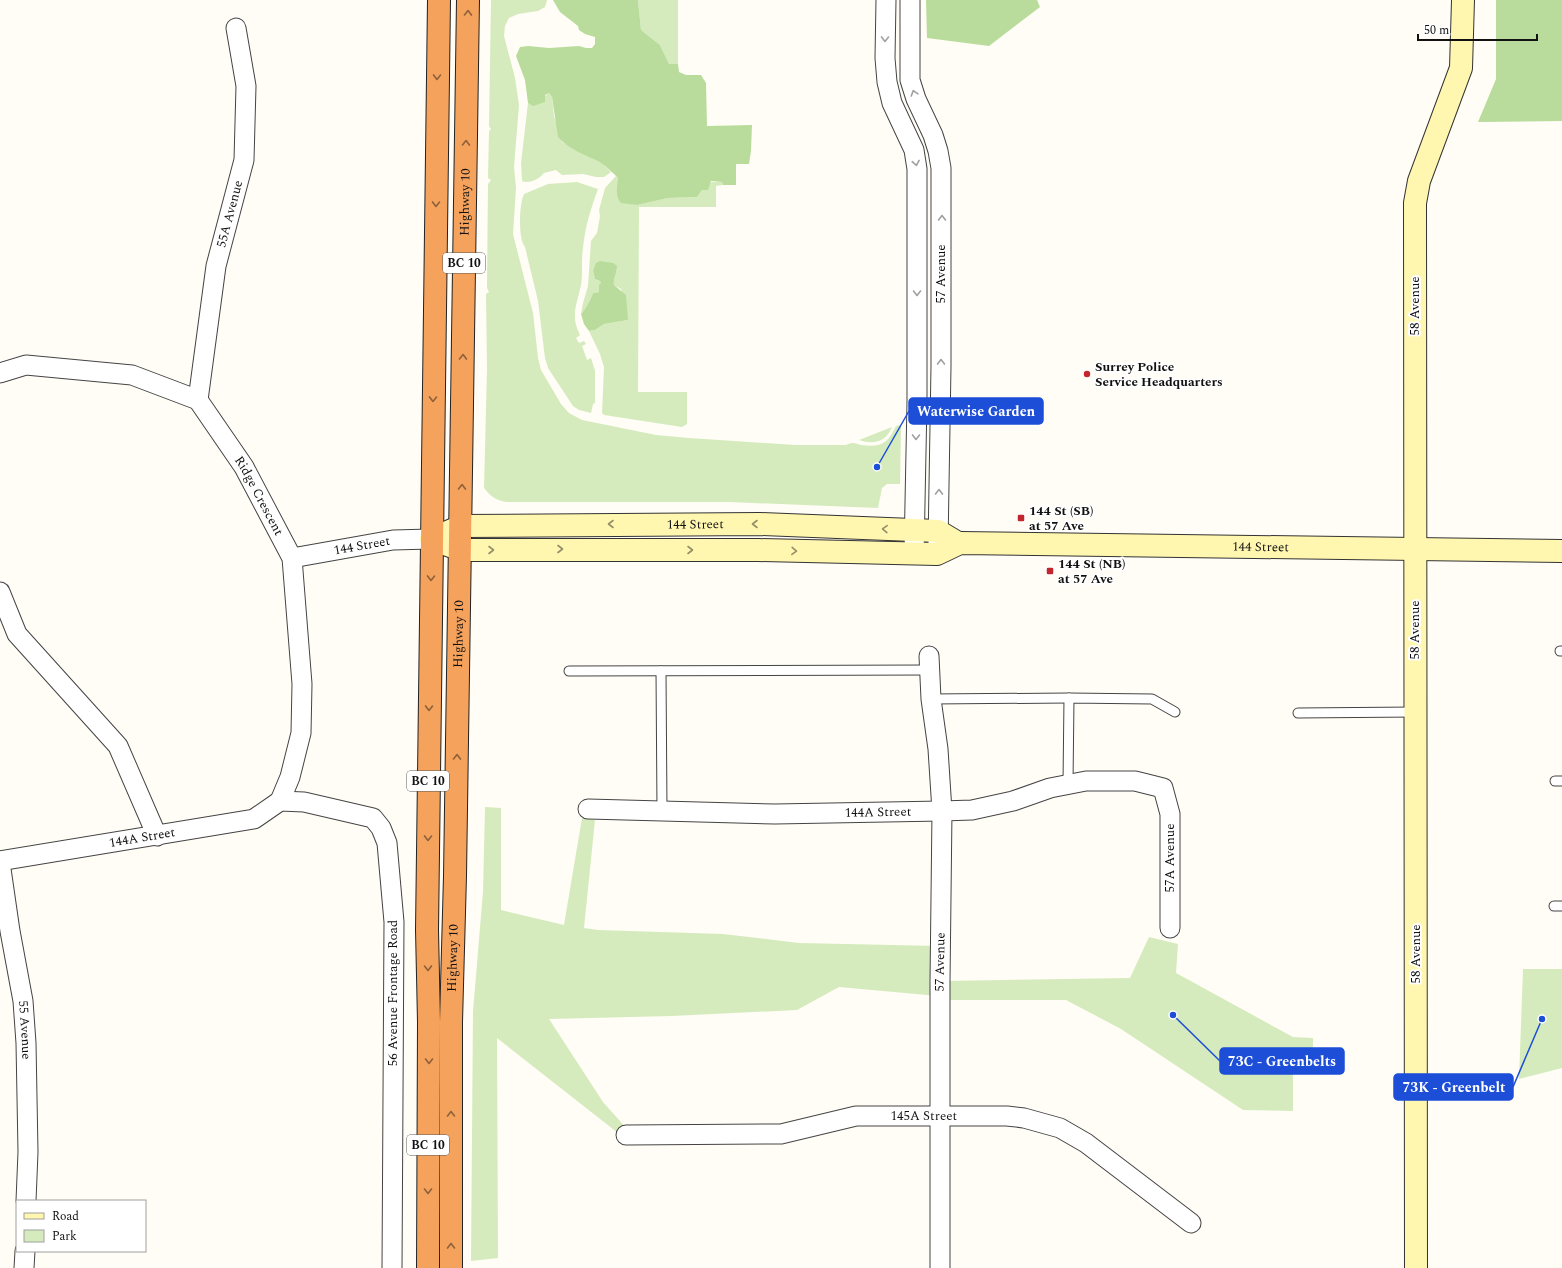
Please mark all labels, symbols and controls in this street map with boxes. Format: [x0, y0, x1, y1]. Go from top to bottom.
one-way arrow [464, 10, 472, 16]
scale bar [1418, 16, 1537, 42]
text: 50 m [1424, 21, 1449, 40]
one-way arrow [881, 36, 890, 42]
one-way arrow [433, 74, 441, 80]
one-way arrow [910, 90, 919, 97]
one-way arrow [462, 140, 470, 146]
one-way arrow [911, 160, 920, 166]
street label: Highway 10 [454, 168, 476, 236]
street label: 55A Avenue [211, 178, 248, 250]
one-way arrow [432, 201, 440, 207]
one-way arrow [938, 215, 946, 221]
street label: 57 Avenue [931, 244, 951, 304]
road number: BC 10 [443, 253, 485, 273]
street label: 58 Avenue [1405, 276, 1425, 336]
one-way arrow [913, 290, 921, 296]
one-way arrow [459, 354, 467, 360]
place label: Surrey Police Service Headquarters [1095, 357, 1223, 392]
one-way arrow [937, 359, 945, 365]
marker: Surrey Police Service Headquarters [1082, 369, 1092, 379]
one-way arrow [429, 396, 437, 402]
callout: Waterwise Garden [909, 398, 1043, 424]
text: Waterwise Garden [917, 401, 1036, 422]
one-way arrow [912, 434, 920, 440]
street label: Ridge Crescent [229, 452, 289, 540]
one-way arrow [457, 484, 466, 490]
one-way arrow [935, 489, 943, 495]
place label: 144 St (SB) at 57 Ave [1029, 501, 1093, 536]
marker: 144 St (SB) at 57 Ave [1016, 513, 1026, 523]
street label: 144 Street [667, 514, 724, 535]
one-way arrow [608, 520, 614, 528]
one-way arrow [752, 520, 758, 528]
one-way arrow [882, 525, 888, 533]
street label: 144 Street [332, 531, 392, 560]
street label: 144 Street [1232, 537, 1289, 557]
one-way arrow [557, 545, 563, 553]
one-way arrow [488, 546, 494, 554]
one-way arrow [687, 546, 693, 554]
one-way arrow [791, 546, 797, 555]
place label: 144 St (NB) at 57 Ave [1058, 554, 1125, 589]
marker: 144 St (NB) at 57 Ave [1045, 566, 1055, 576]
one-way arrow [427, 575, 435, 581]
street label: Highway 10 [448, 600, 469, 668]
street label: 58 Avenue [1405, 600, 1425, 660]
one-way arrow [425, 705, 433, 711]
one-way arrow [453, 754, 461, 760]
road number: BC 10 [407, 771, 449, 791]
street label: 144A Street [844, 802, 912, 823]
street label: 144A Street [108, 822, 177, 853]
street label: 57A Avenue [1160, 824, 1180, 892]
one-way arrow [424, 835, 432, 841]
street label: 56 Avenue Frontage Road [383, 920, 403, 1066]
street label: Highway 10 [442, 923, 464, 992]
street label: 58 Avenue [1406, 924, 1426, 984]
street label: 57 Avenue [929, 932, 951, 992]
one-way arrow [423, 965, 432, 971]
street label: 55 Avenue [13, 1000, 36, 1060]
callout: 73C - Greenbelts [1220, 1048, 1344, 1074]
text: 73C - Greenbelts [1228, 1051, 1336, 1072]
one-way arrow [425, 1058, 433, 1064]
callout: 73K - Greenbelt [1394, 1074, 1513, 1100]
text: 73K - Greenbelt [1402, 1077, 1506, 1098]
street label: 145A Street [891, 1106, 958, 1126]
one-way arrow [447, 1111, 455, 1117]
road number: BC 10 [407, 1135, 449, 1155]
one-way arrow [424, 1188, 432, 1194]
legend [16, 1200, 146, 1252]
text: Road [52, 1207, 79, 1226]
text: Park [52, 1227, 77, 1246]
one-way arrow [447, 1243, 455, 1249]

